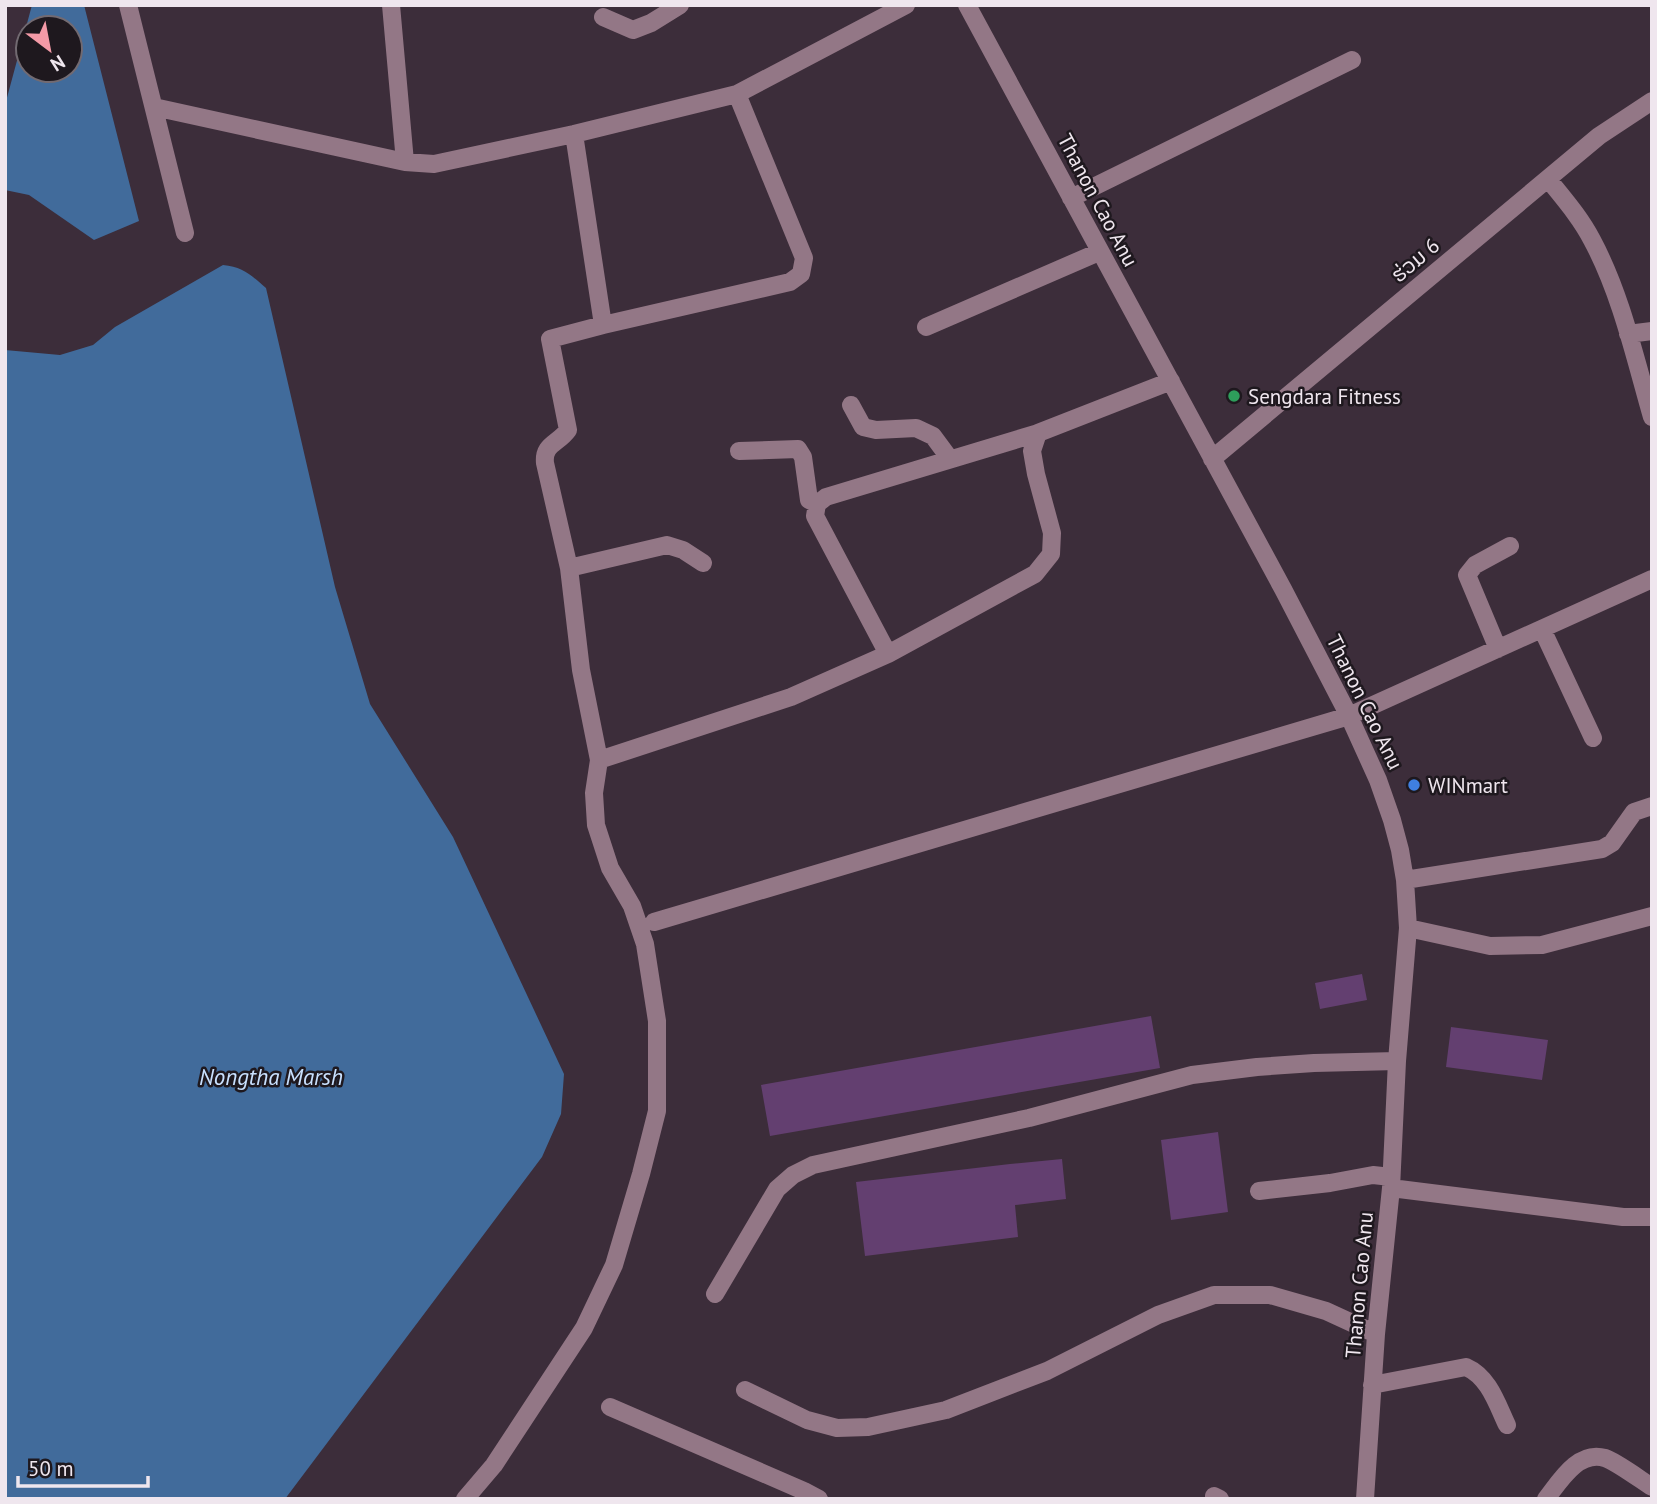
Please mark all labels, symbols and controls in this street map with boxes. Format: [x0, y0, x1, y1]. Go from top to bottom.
north arrow [14, 14, 84, 84]
text: N [46, 50, 70, 77]
street label: Thanon Cao Anu [1052, 129, 1144, 271]
street label: ຮ່ວມ 6 [1385, 232, 1445, 288]
place label: Sengdara Fitness [1248, 383, 1401, 410]
marker: Sengdara Fitness [1226, 388, 1242, 404]
street label: Thanon Cao Anu [1321, 630, 1409, 774]
place label: WINmart [1428, 772, 1508, 799]
marker: WINmart [1406, 777, 1422, 793]
water label: Nongtha Marsh [199, 1062, 343, 1091]
street label: Thanon Cao Anu [1339, 1211, 1379, 1359]
scale bar [18, 1444, 147, 1488]
text: 50 m [28, 1455, 74, 1482]

